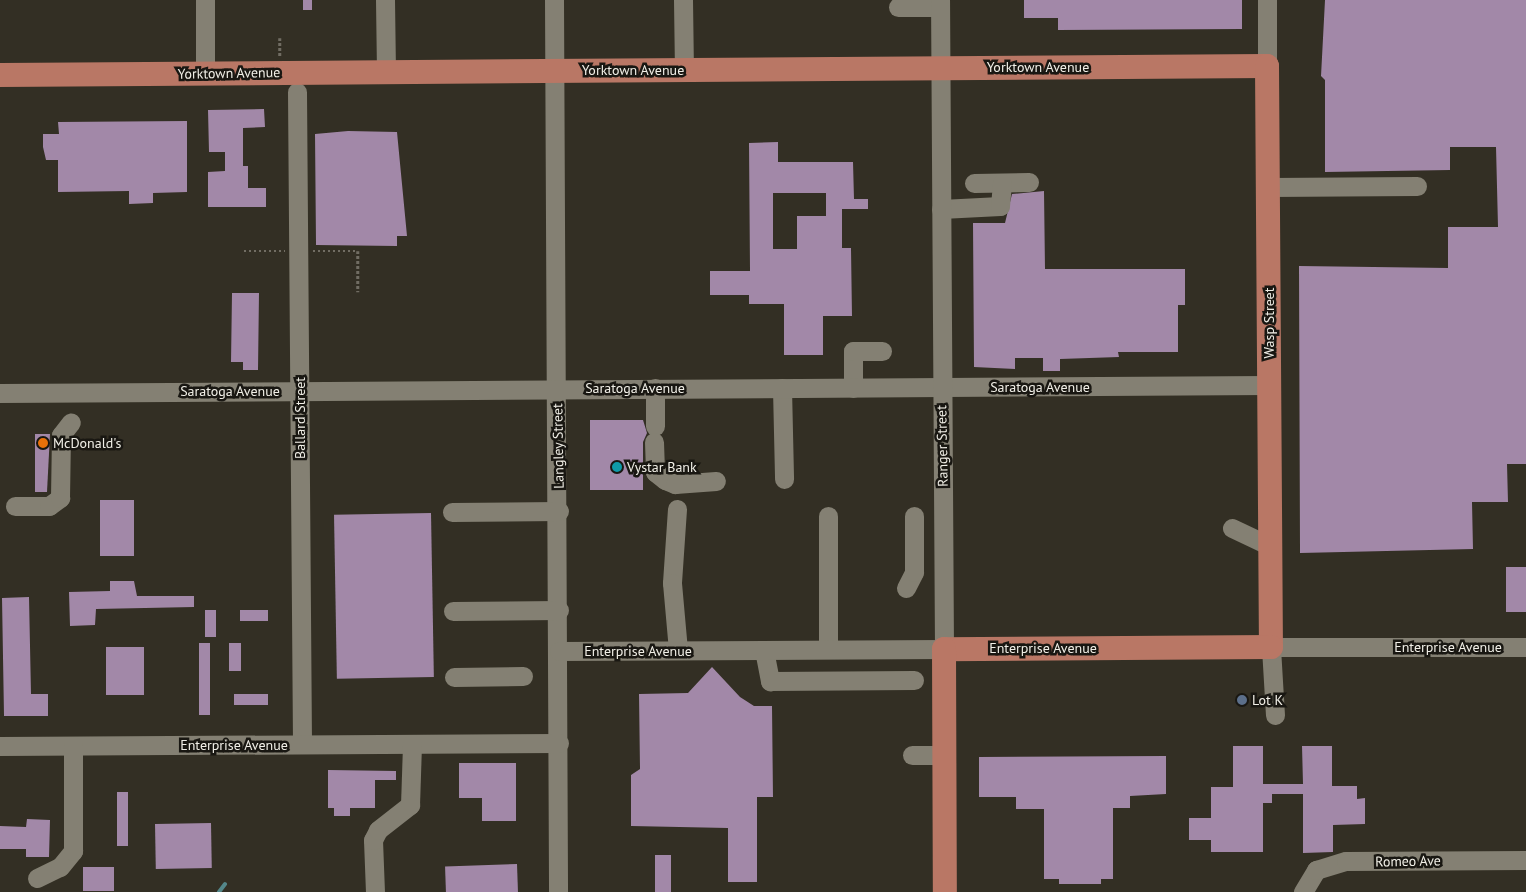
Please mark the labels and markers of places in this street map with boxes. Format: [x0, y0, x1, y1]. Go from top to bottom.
place label: McDonald's [53, 435, 121, 451]
marker: McDonald's [37, 437, 49, 449]
place label: Vystar Bank [627, 459, 697, 475]
marker: Vystar Bank [611, 461, 623, 473]
place label: Lot K [1252, 692, 1283, 708]
marker: Lot K [1236, 694, 1248, 706]

